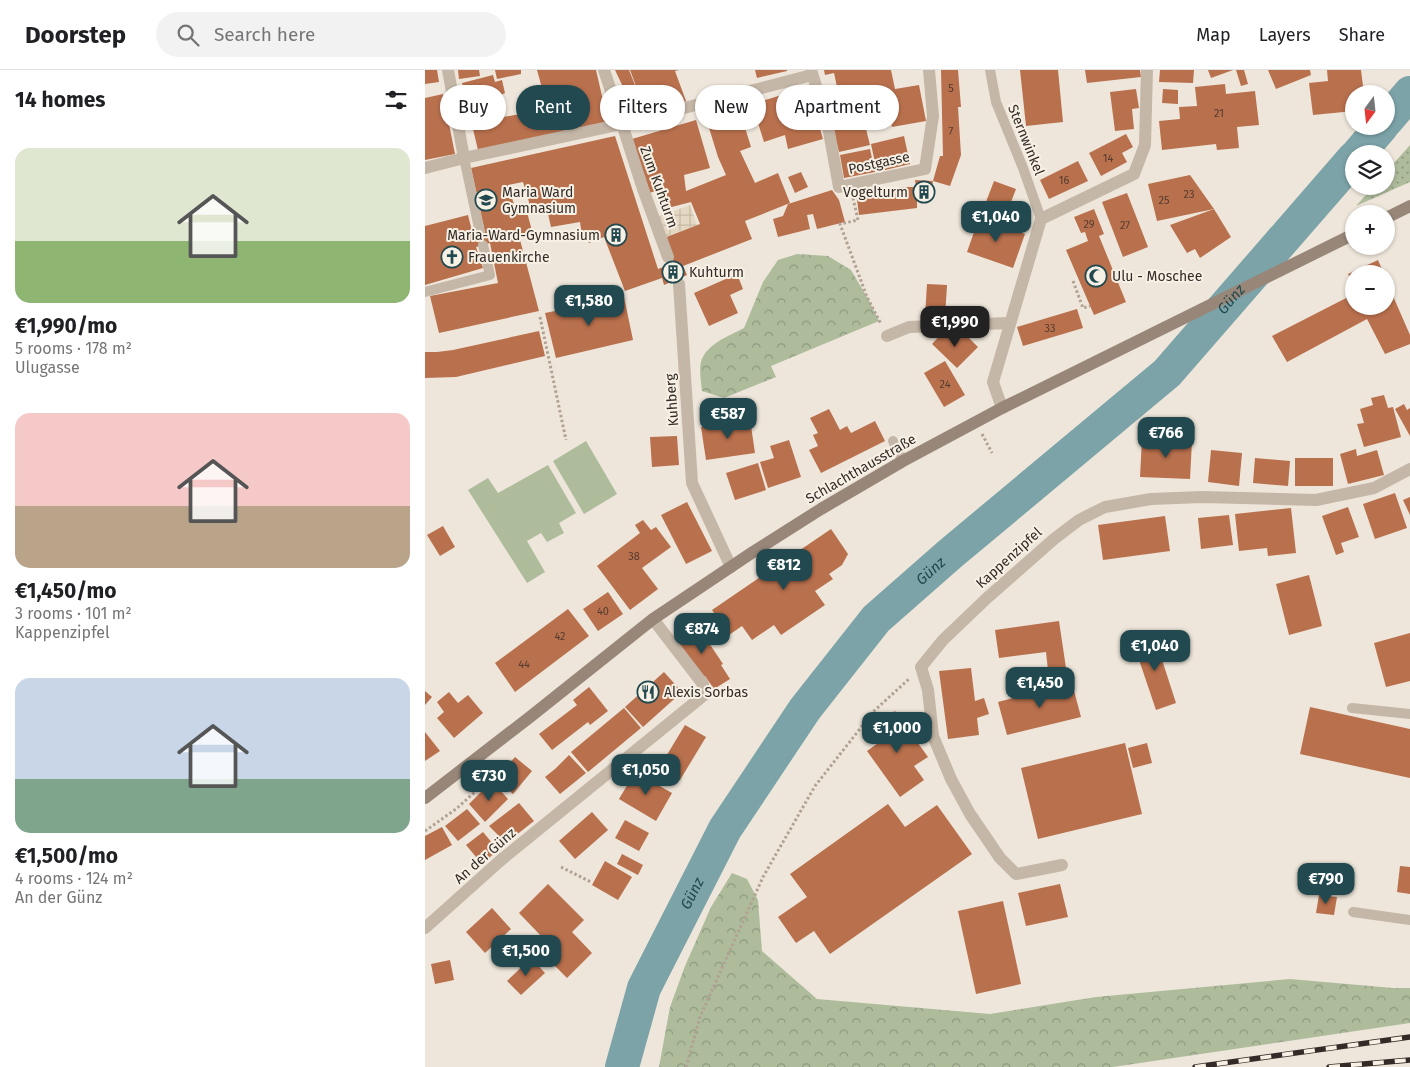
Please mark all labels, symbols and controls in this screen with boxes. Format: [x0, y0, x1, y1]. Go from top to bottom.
search box [156, 12, 506, 57]
text: Doorstep [25, 21, 126, 49]
icon: search [174, 21, 202, 49]
text: Search here [214, 23, 315, 46]
text: Map [1196, 24, 1231, 46]
text: Layers [1259, 24, 1311, 46]
text: Share [1339, 24, 1385, 46]
house number: 5 [948, 82, 954, 95]
chip: Buy [440, 85, 506, 130]
chip: Rent [516, 85, 590, 130]
chip: Filters [600, 85, 685, 130]
chip: New [695, 85, 766, 130]
chip: Apartment [776, 85, 899, 130]
north arrow [1345, 85, 1395, 135]
map controls [1345, 85, 1395, 315]
icon: filters [382, 86, 410, 114]
text: 14 homes [15, 87, 105, 113]
street label: Sternwinkel [1004, 102, 1048, 178]
house number: 21 [1214, 107, 1224, 120]
house number: 7 [949, 125, 954, 138]
street label: Zum Kuhturm [636, 144, 682, 230]
button: layers [1345, 145, 1395, 195]
street label: Postgasse [847, 148, 911, 178]
house number: 14 [1103, 152, 1113, 165]
house number: 16 [1059, 174, 1069, 187]
building icon: Vogelturm [912, 180, 936, 204]
icon: home [168, 181, 258, 271]
place label: Maria Ward Gymnasium [502, 184, 576, 217]
place label: Vogelturm [843, 184, 908, 201]
school or university icon: Maria Ward Gymnasium [474, 188, 498, 212]
house number: 23 [1184, 188, 1194, 201]
house number: 25 [1159, 194, 1170, 207]
pin: €1,040 [955, 200, 1037, 243]
button: + [1345, 205, 1395, 255]
text: €1,040 [972, 207, 1020, 226]
house number: 29 [1083, 218, 1095, 231]
house number: 27 [1120, 219, 1130, 232]
building icon: Maria-Ward-Gymnasium [604, 223, 628, 247]
place label: Maria-Ward-Gymnasium [447, 227, 600, 244]
church icon: Frauenkirche [440, 245, 464, 269]
place label: Frauenkirche [468, 249, 550, 266]
building icon: Kuhturm [661, 260, 685, 284]
place label: Kuhturm [689, 264, 744, 281]
mosque icon: Ulu - Moschee [1084, 264, 1108, 288]
button: − [1345, 265, 1395, 315]
place label: Ulu - Moschee [1112, 268, 1202, 285]
water label: Günz [1213, 281, 1249, 318]
pin: €1,580 [548, 284, 630, 327]
text: €1,580 [565, 291, 613, 310]
pin: €1,990 [914, 306, 996, 348]
text: €1,990 [931, 312, 979, 331]
text: €1,990/mo [15, 313, 117, 339]
house number: 33 [1045, 322, 1055, 335]
text: 5 rooms · 178 m² [15, 339, 132, 358]
text: Ulugasse [15, 358, 80, 377]
street label: Kuhberg [662, 372, 682, 427]
house number: 24 [940, 378, 951, 391]
pin: €587 [698, 398, 758, 440]
text: €587 [711, 404, 745, 423]
pin: €766 [1136, 416, 1196, 459]
text: €766 [1149, 423, 1183, 442]
street label: Schlachthausstraße [803, 431, 919, 507]
icon: home [168, 446, 258, 536]
street label: Kappenzipfel [973, 524, 1045, 592]
pin: €812 [754, 548, 814, 591]
house number: 38 [628, 550, 640, 563]
water label: Günz [912, 553, 949, 589]
text: €812 [767, 555, 801, 574]
text: €1,450/mo [15, 578, 117, 604]
text: 3 rooms · 101 m² [15, 604, 132, 623]
house number: 40 [597, 605, 609, 618]
pin: €874 [672, 612, 732, 655]
text: €874 [685, 619, 719, 638]
text: Kappenzipfel [15, 623, 110, 642]
house number: 42 [554, 630, 566, 643]
pin: €1,040 [1114, 630, 1196, 672]
text: €1,040 [1131, 636, 1179, 655]
house number: 44 [518, 658, 530, 671]
pin: €1,450 [999, 666, 1081, 709]
text: €1,450 [1017, 673, 1063, 692]
restaurant icon: Alexis Sorbas [636, 680, 660, 704]
place label: Alexis Sorbas [664, 684, 748, 701]
icon: home [168, 711, 258, 801]
pin: €1,000 [856, 712, 938, 754]
text: €1,000 [873, 718, 921, 737]
pin: €1,050 [605, 754, 687, 796]
pin: €730 [459, 760, 519, 802]
text: €1,050 [622, 760, 670, 779]
text: €730 [472, 766, 506, 785]
street label: An der Günz [451, 825, 519, 887]
text: €1,500/mo [15, 843, 118, 869]
pin: €790 [1296, 862, 1356, 905]
text: 4 rooms · 124 m² [15, 869, 133, 888]
text: €790 [1308, 869, 1344, 888]
water label: Günz [677, 874, 708, 912]
text: An der Günz [15, 888, 102, 907]
pin: €1,500 [485, 934, 567, 977]
text: €1,500 [502, 941, 550, 960]

